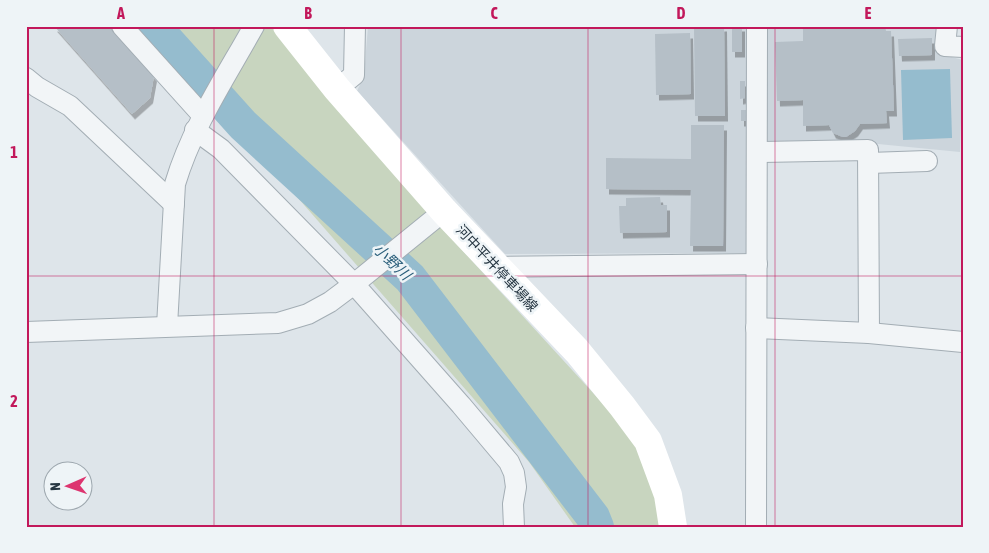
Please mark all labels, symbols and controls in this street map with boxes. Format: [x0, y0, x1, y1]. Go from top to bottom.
text: A [116, 4, 125, 22]
text: B [304, 4, 312, 22]
text: C [490, 4, 498, 22]
text: D [677, 4, 686, 22]
text: E [865, 4, 872, 22]
text: 1 [10, 143, 18, 161]
street label: 河中平井停車場線 [453, 222, 541, 314]
water label: 小野川 [370, 240, 416, 285]
text: 2 [10, 392, 18, 410]
north arrow [42, 460, 92, 510]
text: N [47, 482, 63, 491]

